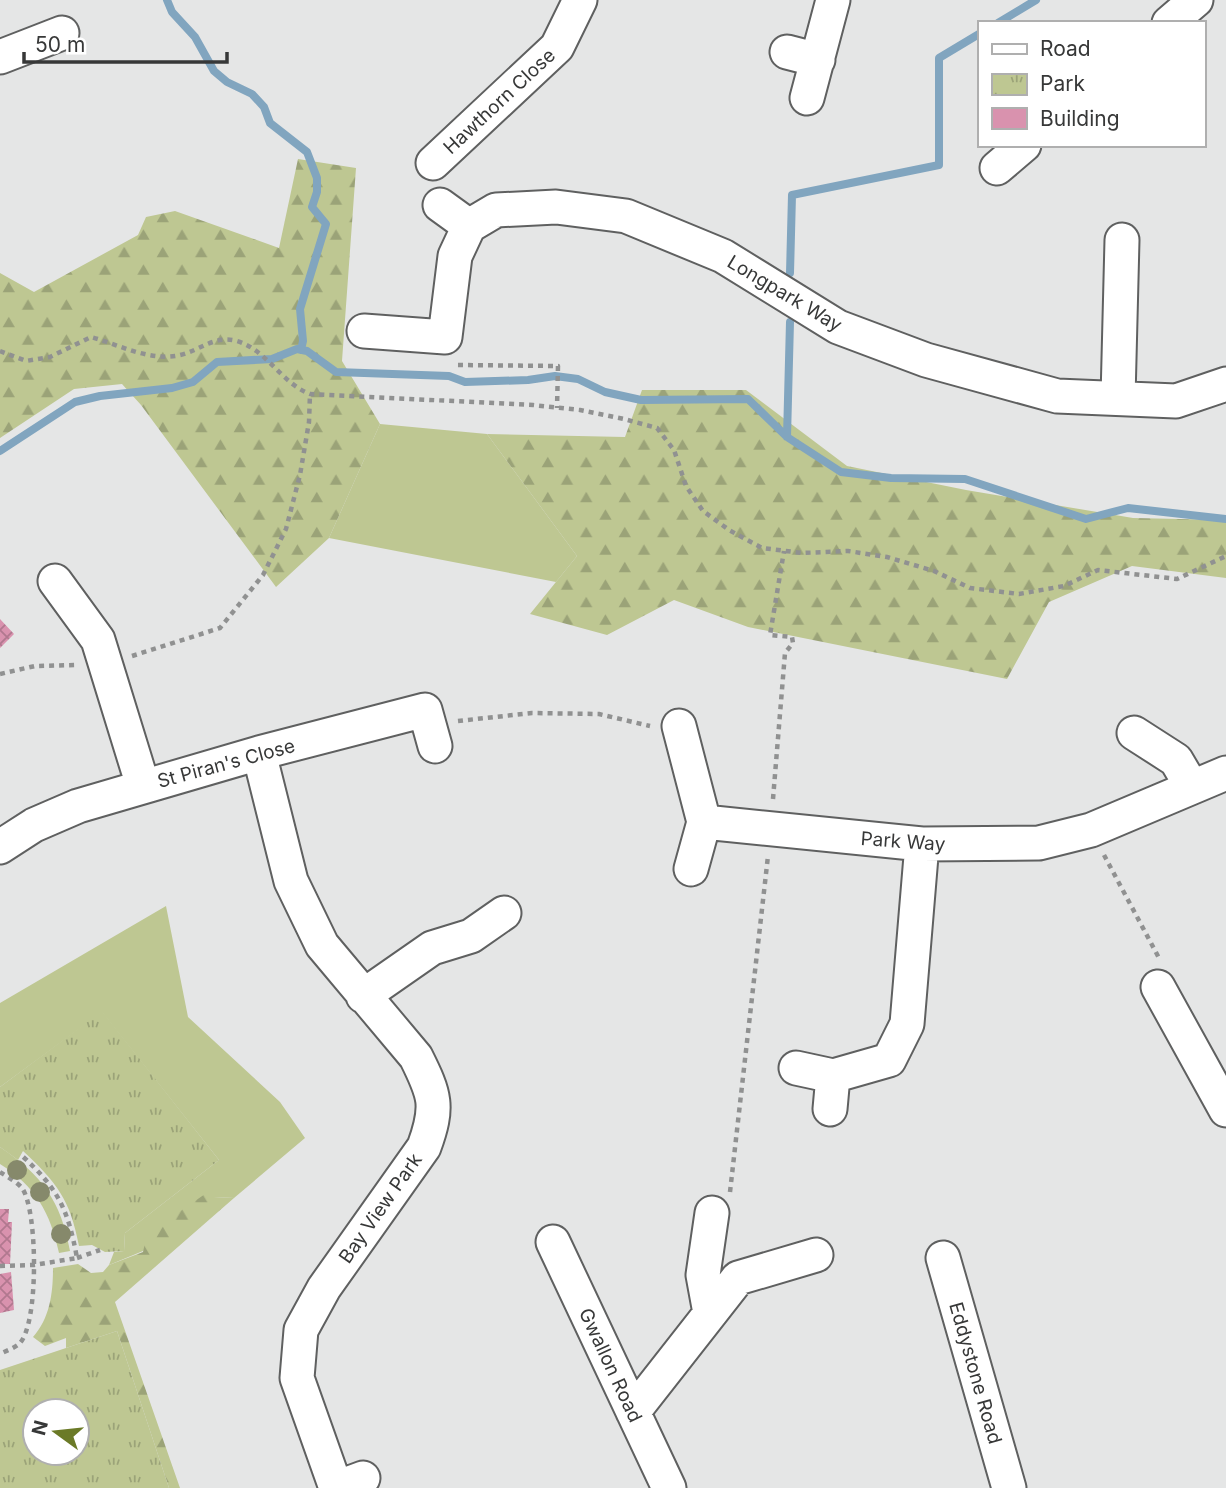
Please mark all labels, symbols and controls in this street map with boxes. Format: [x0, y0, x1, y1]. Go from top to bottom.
scale bar [24, 21, 228, 65]
legend [978, 21, 1205, 147]
text: 50 m [35, 32, 85, 57]
text: Road [1040, 36, 1091, 61]
street label: Hawthorn Close [439, 44, 560, 159]
text: Park [1040, 71, 1085, 96]
text: Building [1040, 106, 1120, 131]
street label: Longpark Way [723, 250, 846, 337]
street label: St Piran's Close [155, 734, 297, 793]
street label: Park Way [860, 827, 946, 856]
street label: Bay View Park [334, 1148, 427, 1268]
street label: Eddystone Road [944, 1300, 1007, 1447]
street label: Gwallon Road [574, 1304, 647, 1426]
north arrow [21, 1397, 91, 1467]
text: N [27, 1418, 53, 1438]

